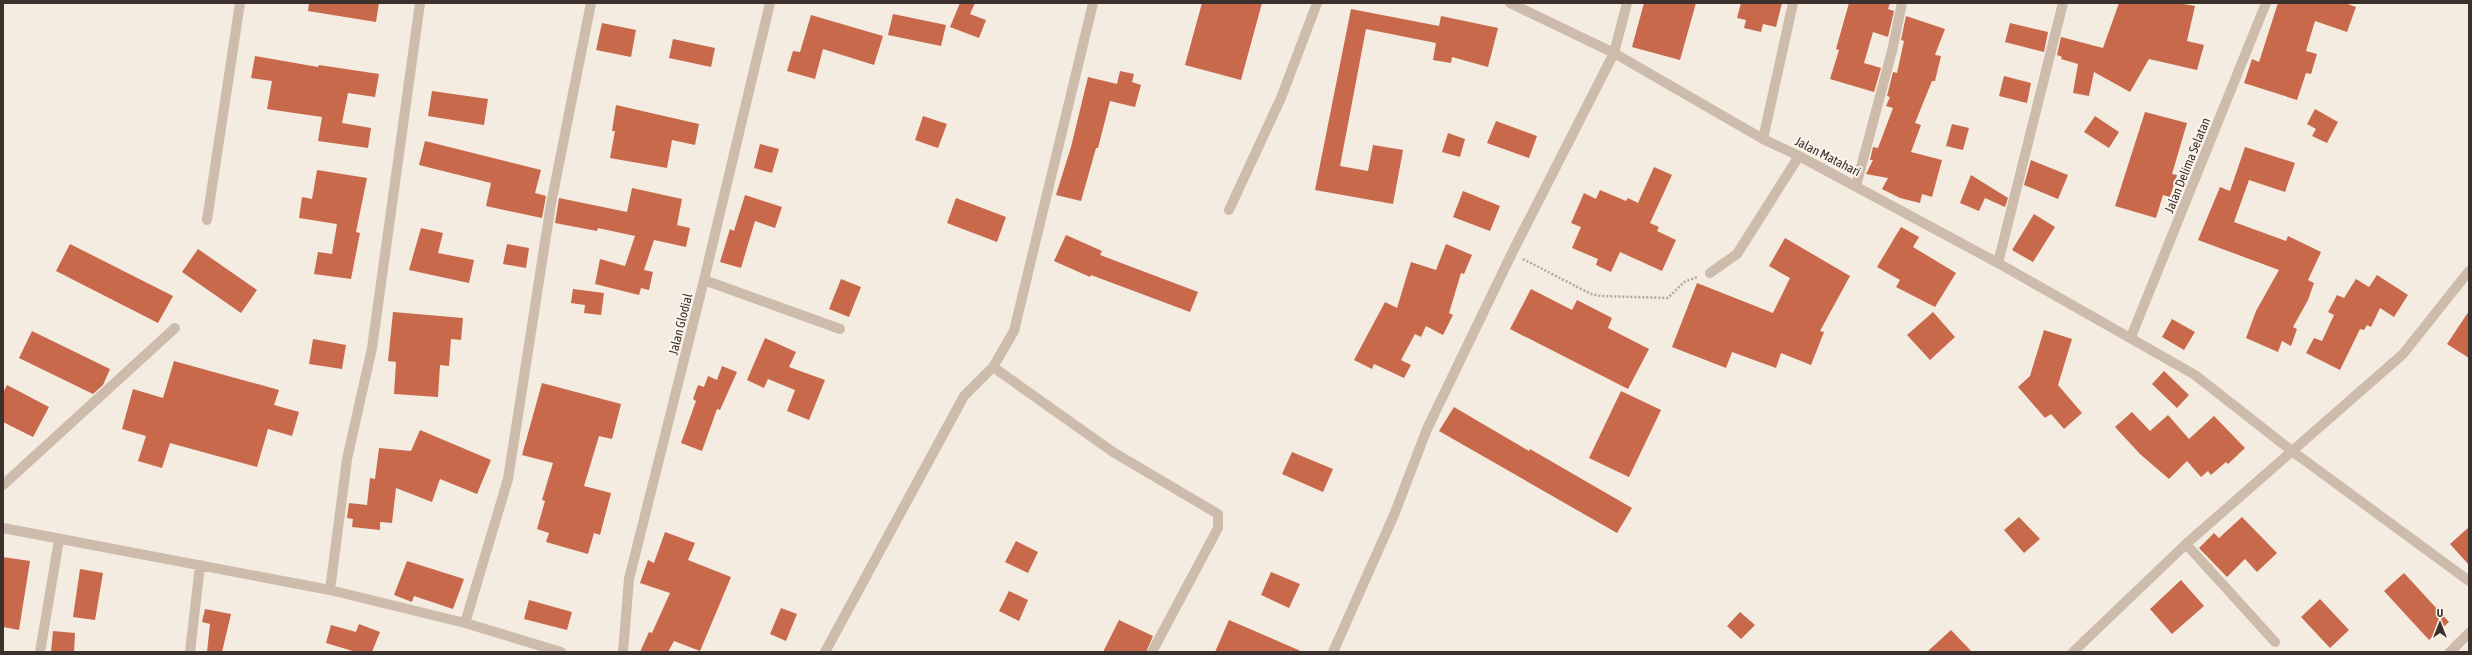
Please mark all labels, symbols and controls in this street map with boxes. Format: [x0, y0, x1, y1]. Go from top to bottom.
street label: Jalan Delima Selatan [2161, 115, 2213, 215]
street label: Jalan Matahari [1793, 134, 1863, 179]
street label: Jalan Glodial [666, 291, 695, 356]
north arrow [2420, 603, 2460, 643]
text: U [2437, 607, 2443, 619]

